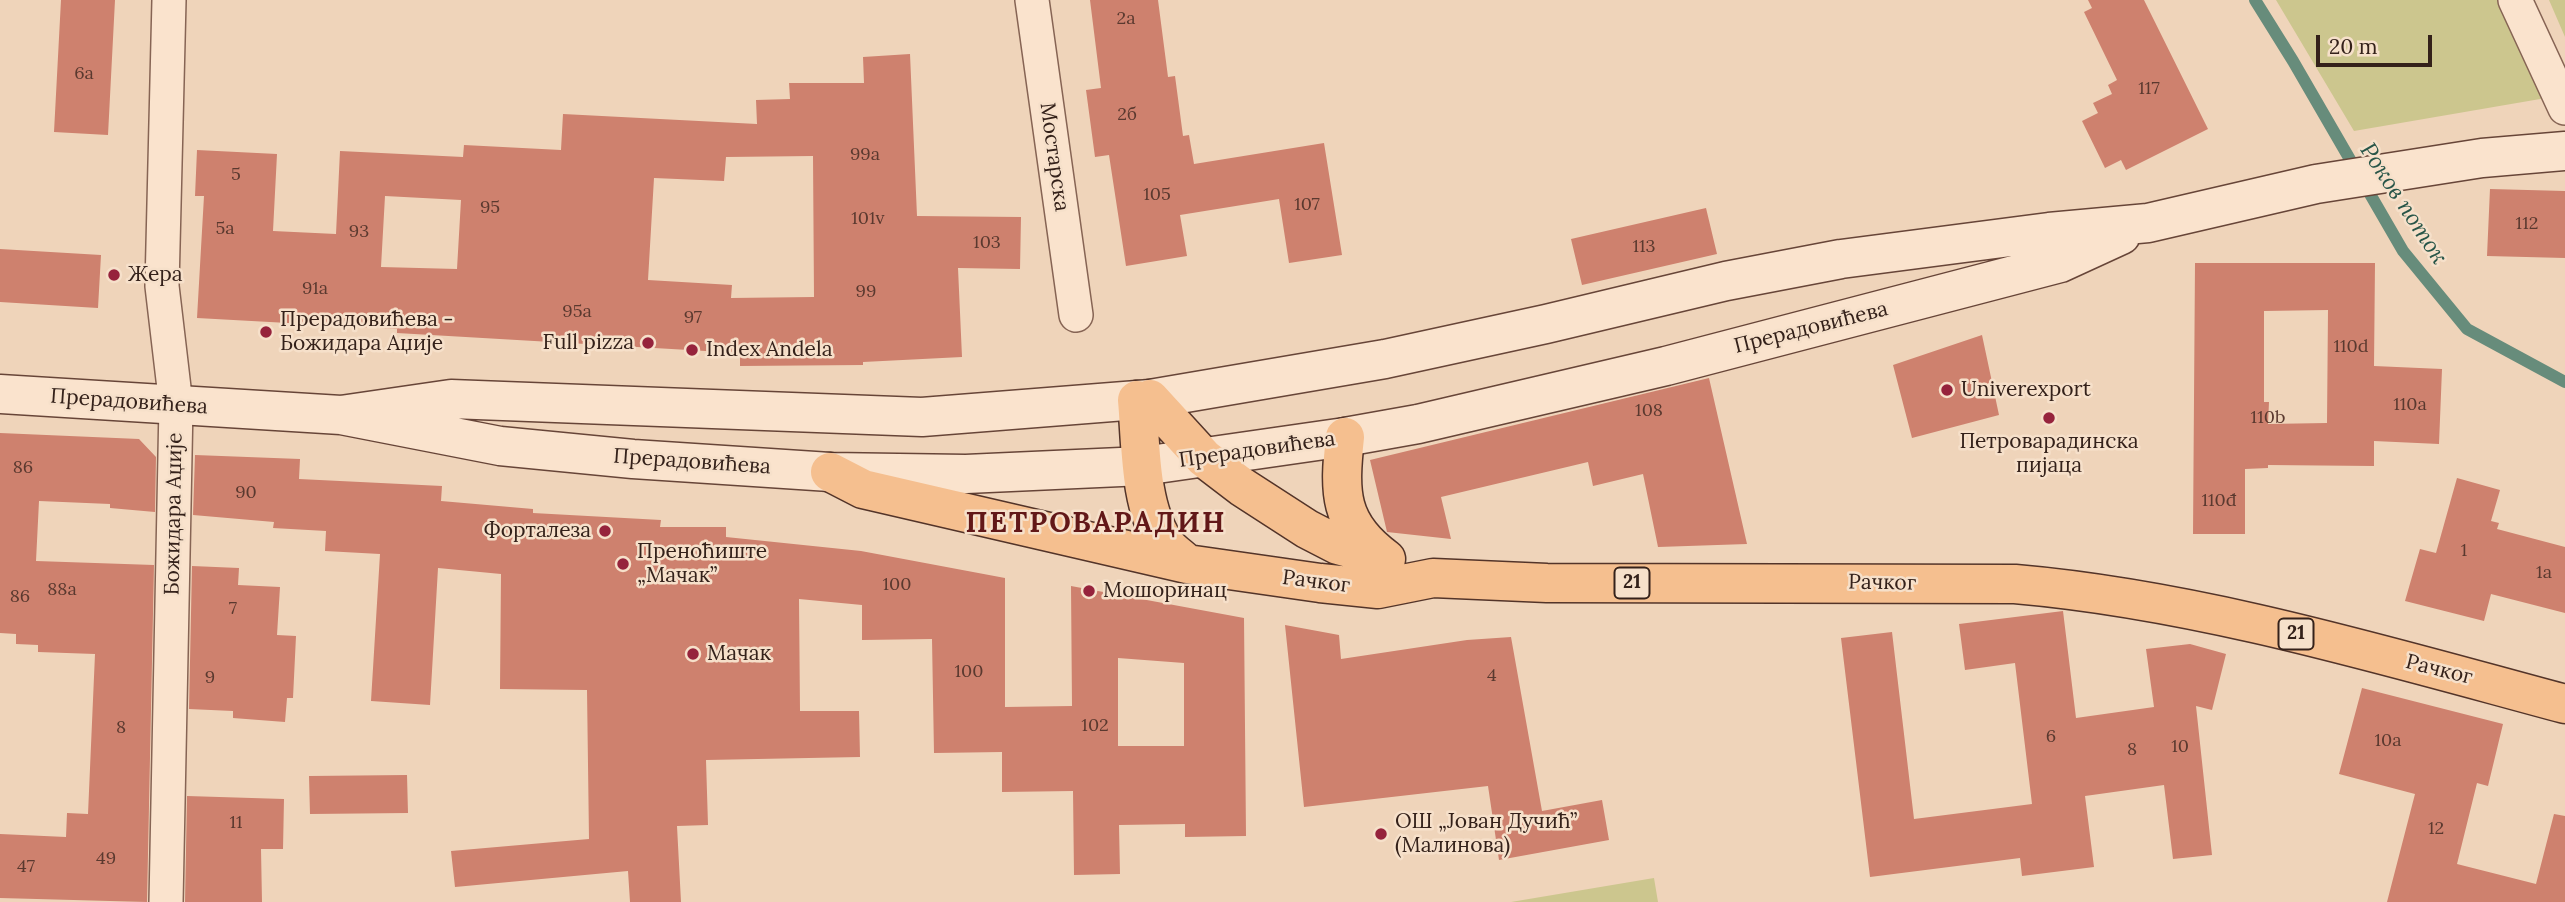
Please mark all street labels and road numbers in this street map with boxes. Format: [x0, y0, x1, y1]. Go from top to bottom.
street label: Мостарска [1034, 101, 1074, 213]
street label: Прерадовићева [1731, 297, 1891, 359]
street label: Прерадовићева [49, 384, 209, 420]
street label: Прерадовићева [1177, 427, 1337, 473]
street label: Божидара Аџије [160, 432, 188, 596]
street label: Прерадовићева [612, 444, 772, 480]
street label: Рачког [1281, 565, 1351, 599]
road number: 21 [1614, 568, 1650, 598]
street label: Рачког [1848, 570, 1916, 596]
road number: 21 [2278, 618, 2314, 650]
street label: Рачког [2403, 650, 2475, 690]

